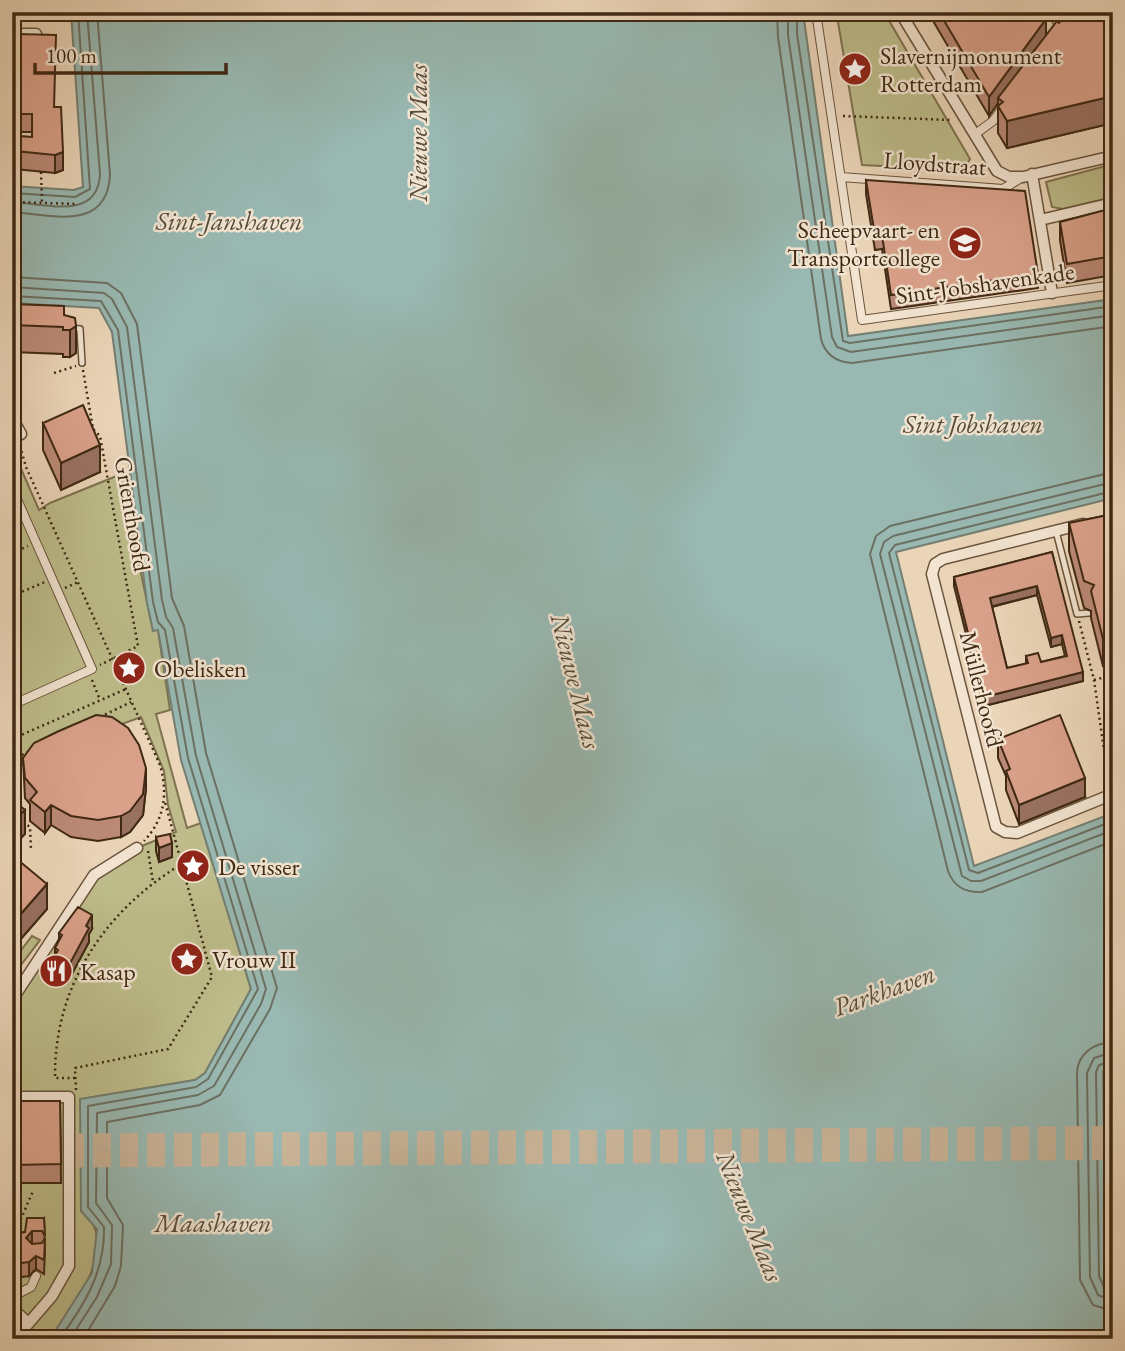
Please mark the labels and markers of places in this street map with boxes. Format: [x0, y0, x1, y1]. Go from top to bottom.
place label: Slavernijmonument Rotterdam [880, 40, 1062, 99]
place icon: Slavernijmonument Rotterdam [836, 50, 874, 88]
place label: Scheepvaart- en Transportcollege [787, 214, 940, 273]
school or university icon: Scheepvaart- en Transportcollege [946, 224, 984, 262]
place icon: Obelisken [110, 649, 148, 687]
place label: Obelisken [154, 653, 247, 684]
place icon: De visser [174, 847, 212, 885]
place label: De visser [218, 851, 300, 882]
place icon: Vrouw II [168, 940, 206, 978]
place label: Vrouw II [212, 944, 296, 975]
restaurant icon: Kasap [37, 952, 75, 990]
place label: Kasap [80, 956, 136, 987]

